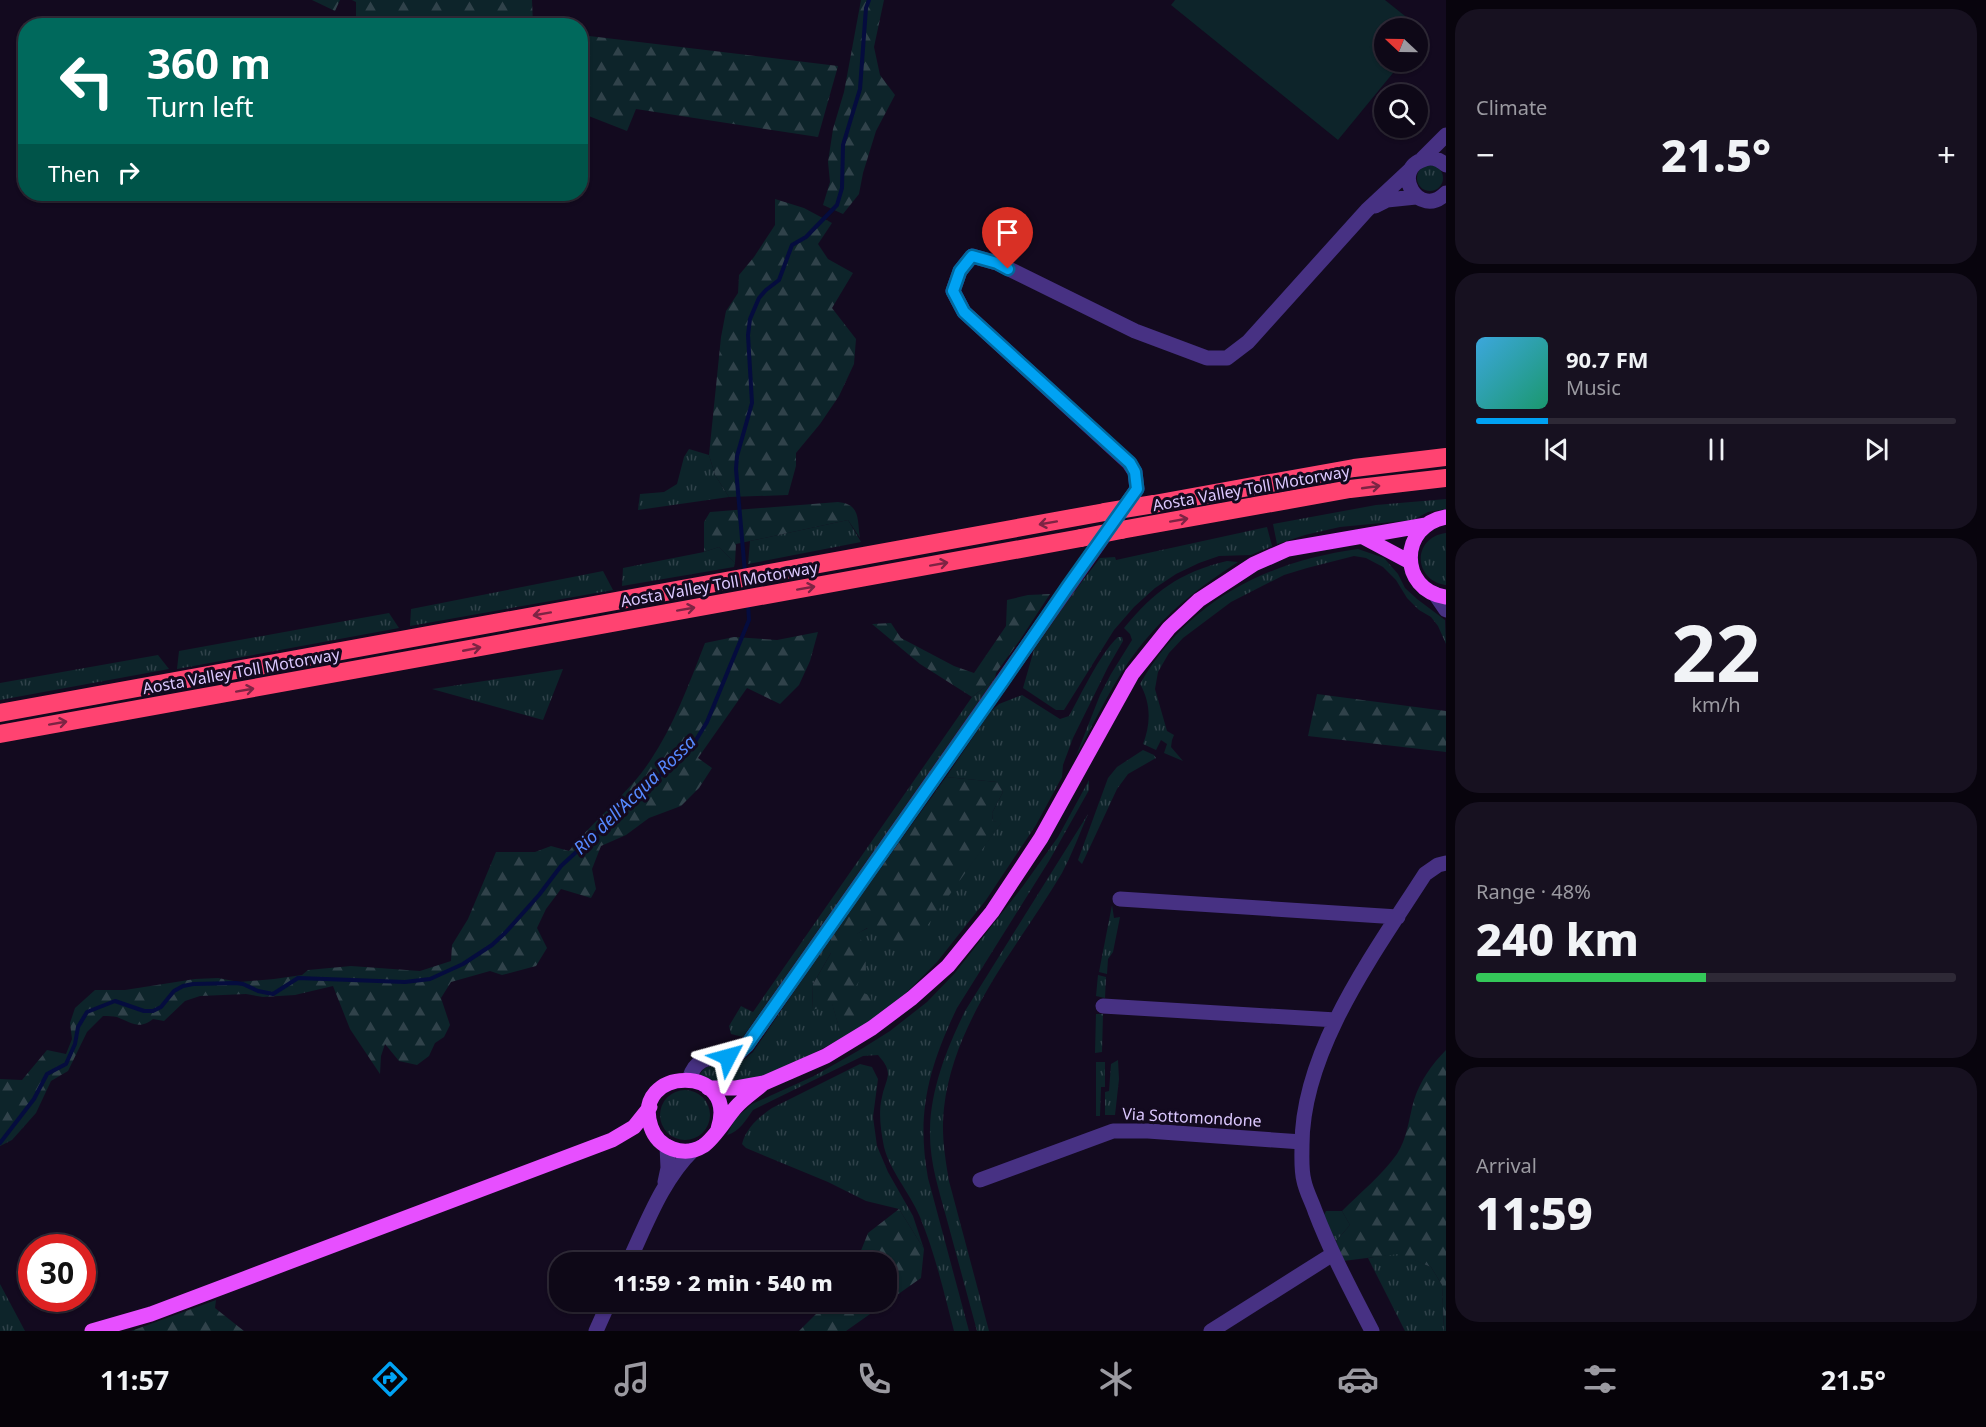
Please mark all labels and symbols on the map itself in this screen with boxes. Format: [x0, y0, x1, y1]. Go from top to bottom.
north arrow [1374, 18, 1428, 72]
pin [982, 207, 1033, 269]
street label: Aosta Valley Toll Motorway [1151, 460, 1352, 516]
one-way arrow [1361, 481, 1380, 492]
one-way arrow [1169, 514, 1188, 525]
one-way arrow [1039, 518, 1058, 529]
street label: Aosta Valley Toll Motorway [619, 556, 820, 612]
one-way arrow [929, 558, 949, 569]
one-way arrow [795, 582, 815, 593]
one-way arrow [676, 603, 695, 614]
one-way arrow [533, 609, 553, 620]
street label: Aosta Valley Toll Motorway [141, 643, 342, 699]
one-way arrow [462, 643, 482, 654]
one-way arrow [234, 685, 254, 696]
one-way arrow [47, 718, 67, 729]
water label: Rio dell'Acqua Rossa [568, 730, 701, 859]
position arrow [696, 1025, 760, 1089]
street label: Via Sottomondone [1122, 1102, 1262, 1132]
speed limit sign: 30 [18, 1234, 96, 1312]

